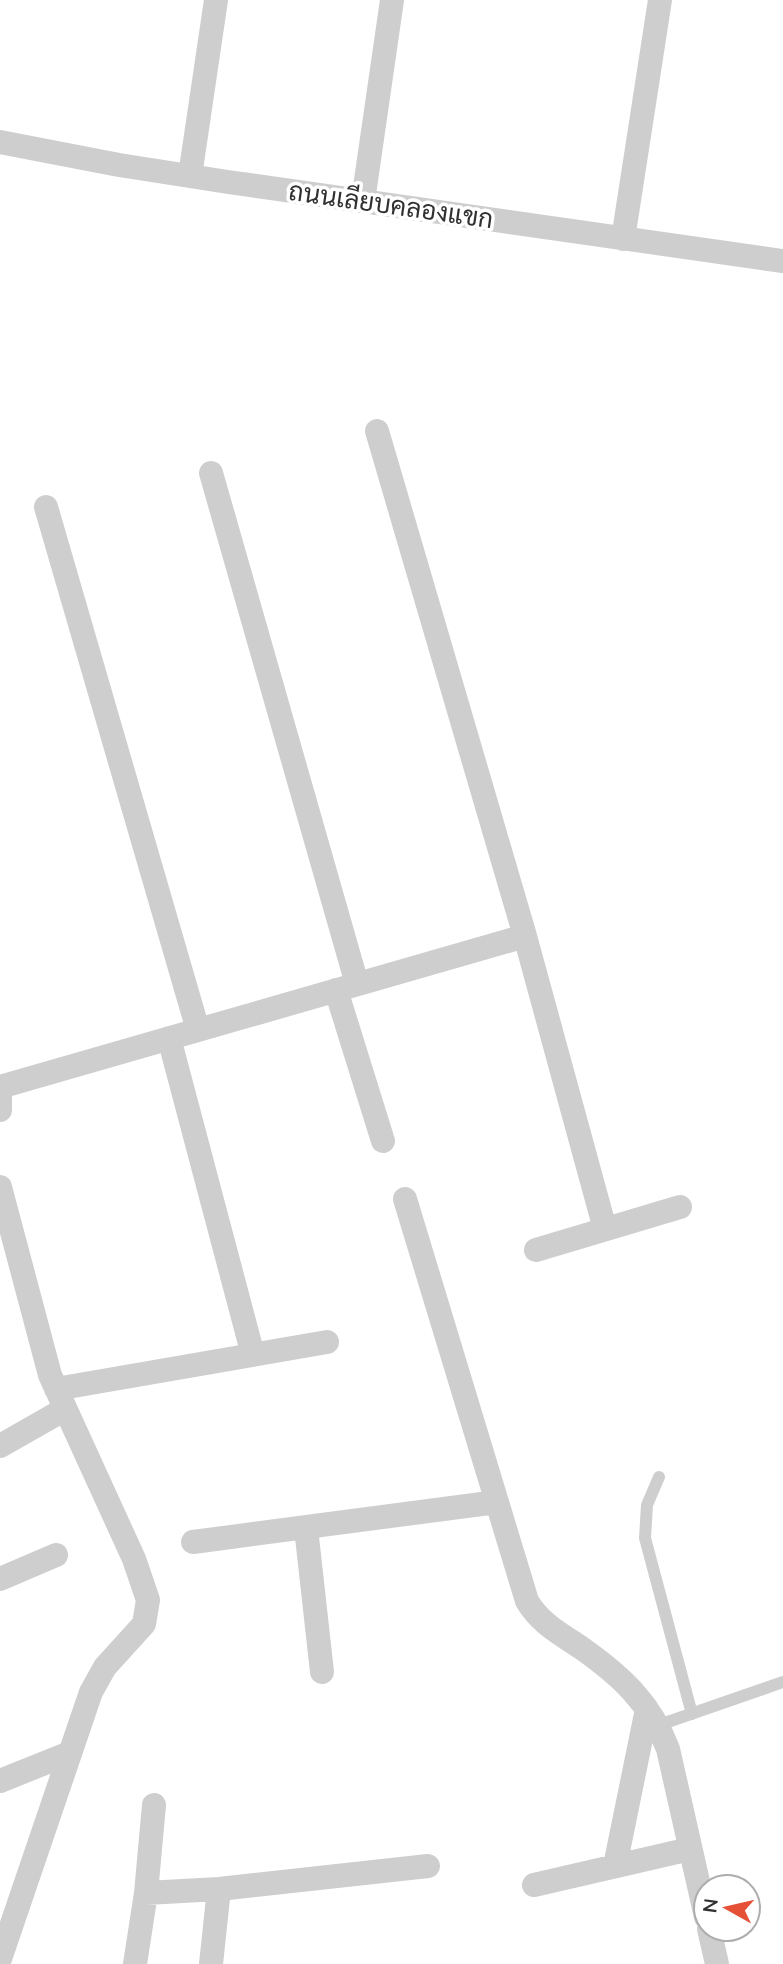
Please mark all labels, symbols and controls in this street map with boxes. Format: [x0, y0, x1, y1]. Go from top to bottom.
street label: ถนนเลียบคลองแขก [287, 174, 496, 235]
north arrow [692, 1873, 762, 1943]
text: N [697, 1897, 723, 1914]

